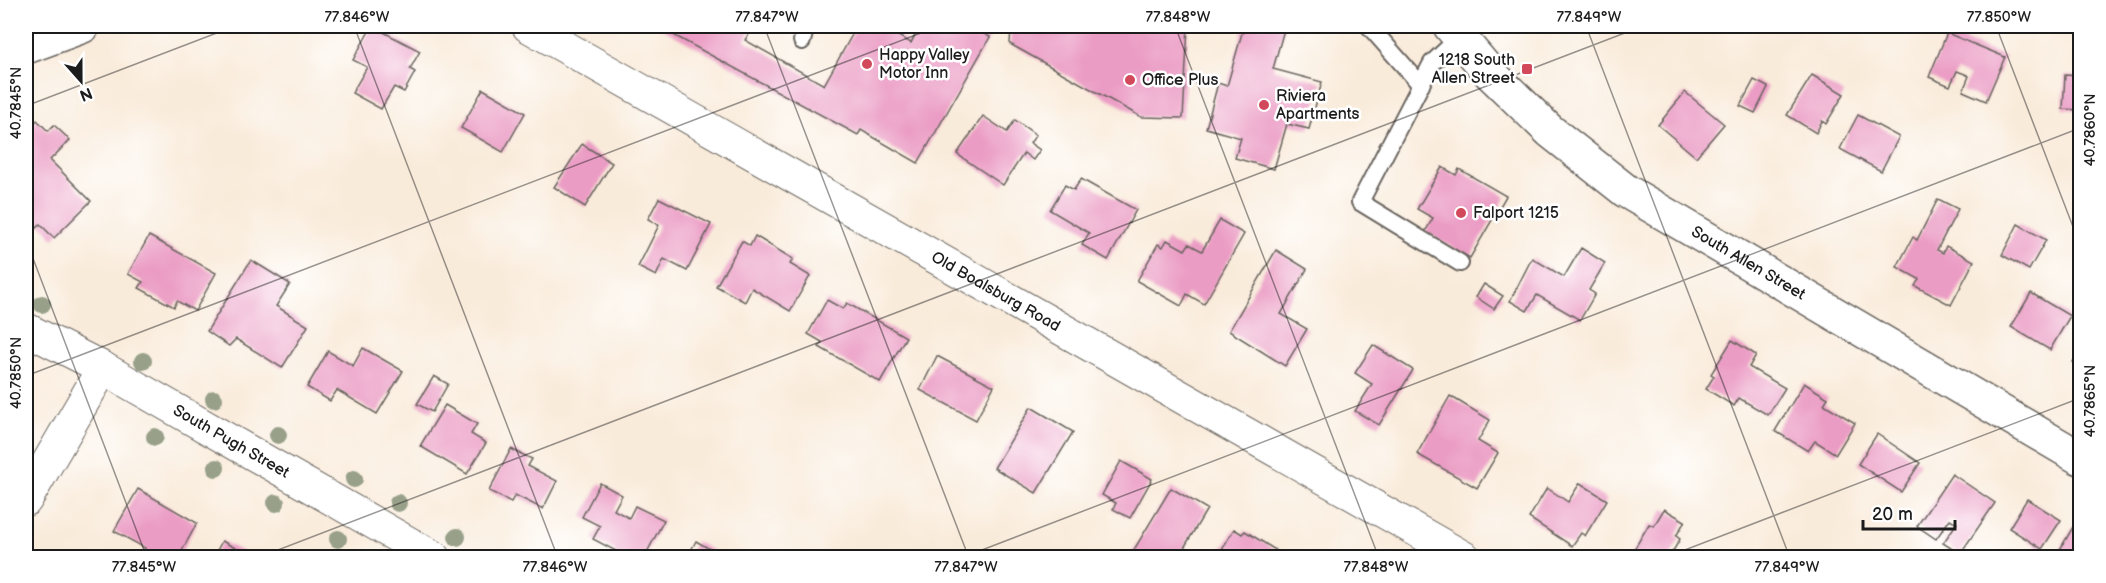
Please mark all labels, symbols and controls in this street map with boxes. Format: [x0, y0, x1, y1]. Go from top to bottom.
text: 77.846°W [325, 8, 390, 27]
text: 77.847°W [735, 8, 799, 27]
text: 77.848°W [1146, 8, 1211, 27]
text: 77.849°W [1557, 8, 1622, 27]
text: 77.850°W [1967, 8, 2032, 27]
place label: Happy Valley Motor Inn [879, 46, 970, 83]
north arrow [51, 51, 111, 111]
place label: 1218 South Allen Street [1432, 51, 1515, 88]
marker: Happy Valley Motor Inn [860, 57, 874, 71]
marker: 1218 South Allen Street [1520, 62, 1534, 76]
text: 40.7845°N [7, 67, 26, 139]
place label: Office Plus [1142, 71, 1218, 90]
marker: Office Plus [1123, 73, 1137, 87]
text: N [77, 83, 95, 105]
place label: Riviera Apartments [1276, 87, 1359, 124]
text: 40.7860°N [2081, 93, 2100, 167]
marker: Riviera Apartments [1257, 98, 1271, 112]
place label: Falport 1215 [1473, 204, 1559, 223]
marker: Falport 1215 [1454, 206, 1468, 220]
street label: South Allen Street [1688, 222, 1809, 304]
street label: Old Boalsburg Road [928, 247, 1064, 336]
text: 40.7850°N [7, 337, 26, 409]
text: 40.7865°N [2081, 365, 2100, 437]
street label: South Pugh Street [170, 401, 293, 482]
scale bar [1863, 493, 1954, 531]
text: 20 m [1872, 504, 1913, 525]
text: 77.845°W [112, 558, 177, 577]
text: 77.846°W [523, 558, 588, 577]
text: 77.847°W [934, 558, 998, 577]
text: 77.848°W [1344, 558, 1409, 577]
text: 77.849°W [1755, 558, 1820, 577]

